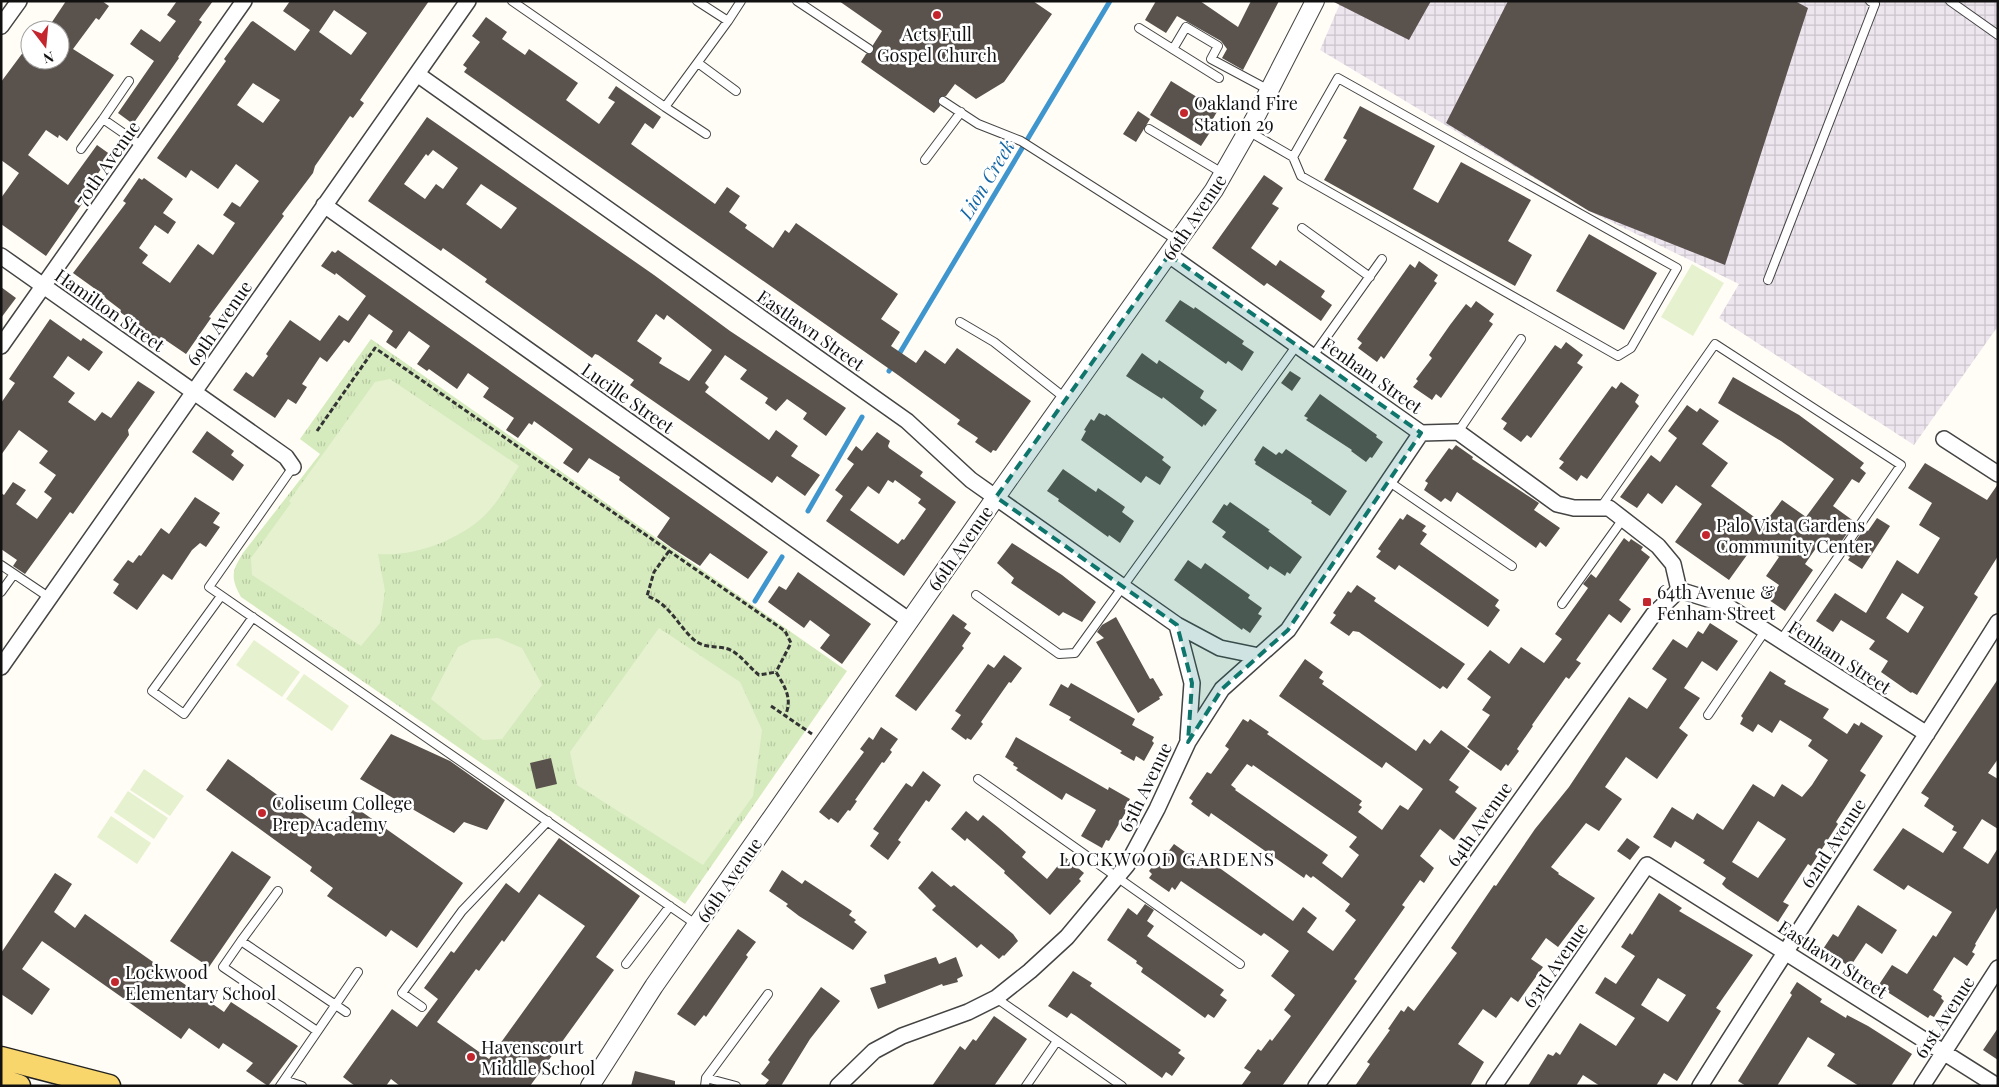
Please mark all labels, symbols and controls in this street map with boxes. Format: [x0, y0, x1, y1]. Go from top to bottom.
marker: Acts Full Gospel Church [931, 9, 943, 21]
north arrow [20, 20, 70, 70]
place label: Acts Full Gospel Church [877, 22, 997, 67]
text: N [41, 47, 56, 69]
place label: Oakland Fire Station 29 [1194, 91, 1298, 136]
marker: Oakland Fire Station 29 [1178, 107, 1190, 119]
street label: 70th Avenue [69, 116, 145, 210]
water label: Lion Creek [952, 134, 1020, 224]
street label: 66th Avenue [1156, 169, 1232, 265]
street label: Hamilton Street [50, 263, 170, 357]
street label: 69th Avenue [181, 276, 257, 370]
street label: Eastlawn Street [753, 284, 870, 376]
street label: Fenham Street [1317, 331, 1428, 419]
street label: Lucille Street [577, 357, 679, 439]
street label: 66th Avenue [922, 501, 998, 595]
place label: Palo Vista Gardens Community Center [1716, 513, 1872, 558]
marker: Palo Vista Gardens Community Center [1700, 529, 1712, 541]
place label: 64th Avenue & Fenham Street [1657, 580, 1776, 625]
marker: 64th Avenue & Fenham Street [1641, 596, 1653, 608]
street label: Fenham Street [1784, 615, 1897, 700]
street label: 65th Avenue [1113, 738, 1177, 836]
street label: 64th Avenue [1441, 777, 1517, 871]
place label: Coliseum College Prep Academy [272, 791, 412, 836]
street label: 62nd Avenue [1795, 794, 1871, 892]
marker: Coliseum College Prep Academy [256, 807, 268, 819]
street label: 66th Avenue [691, 833, 767, 927]
district label: LOCKWOOD GARDENS [1059, 845, 1275, 871]
street label: Eastlawn Street [1774, 915, 1893, 1004]
street label: 63rd Avenue [1517, 918, 1593, 1012]
place label: Lockwood Elementary School [125, 960, 276, 1005]
street label: 61st Avenue [1909, 971, 1979, 1063]
marker: Lockwood Elementary School [109, 976, 121, 988]
place label: Havenscourt Middle School [481, 1035, 595, 1080]
marker: Havenscourt Middle School [465, 1051, 477, 1063]

